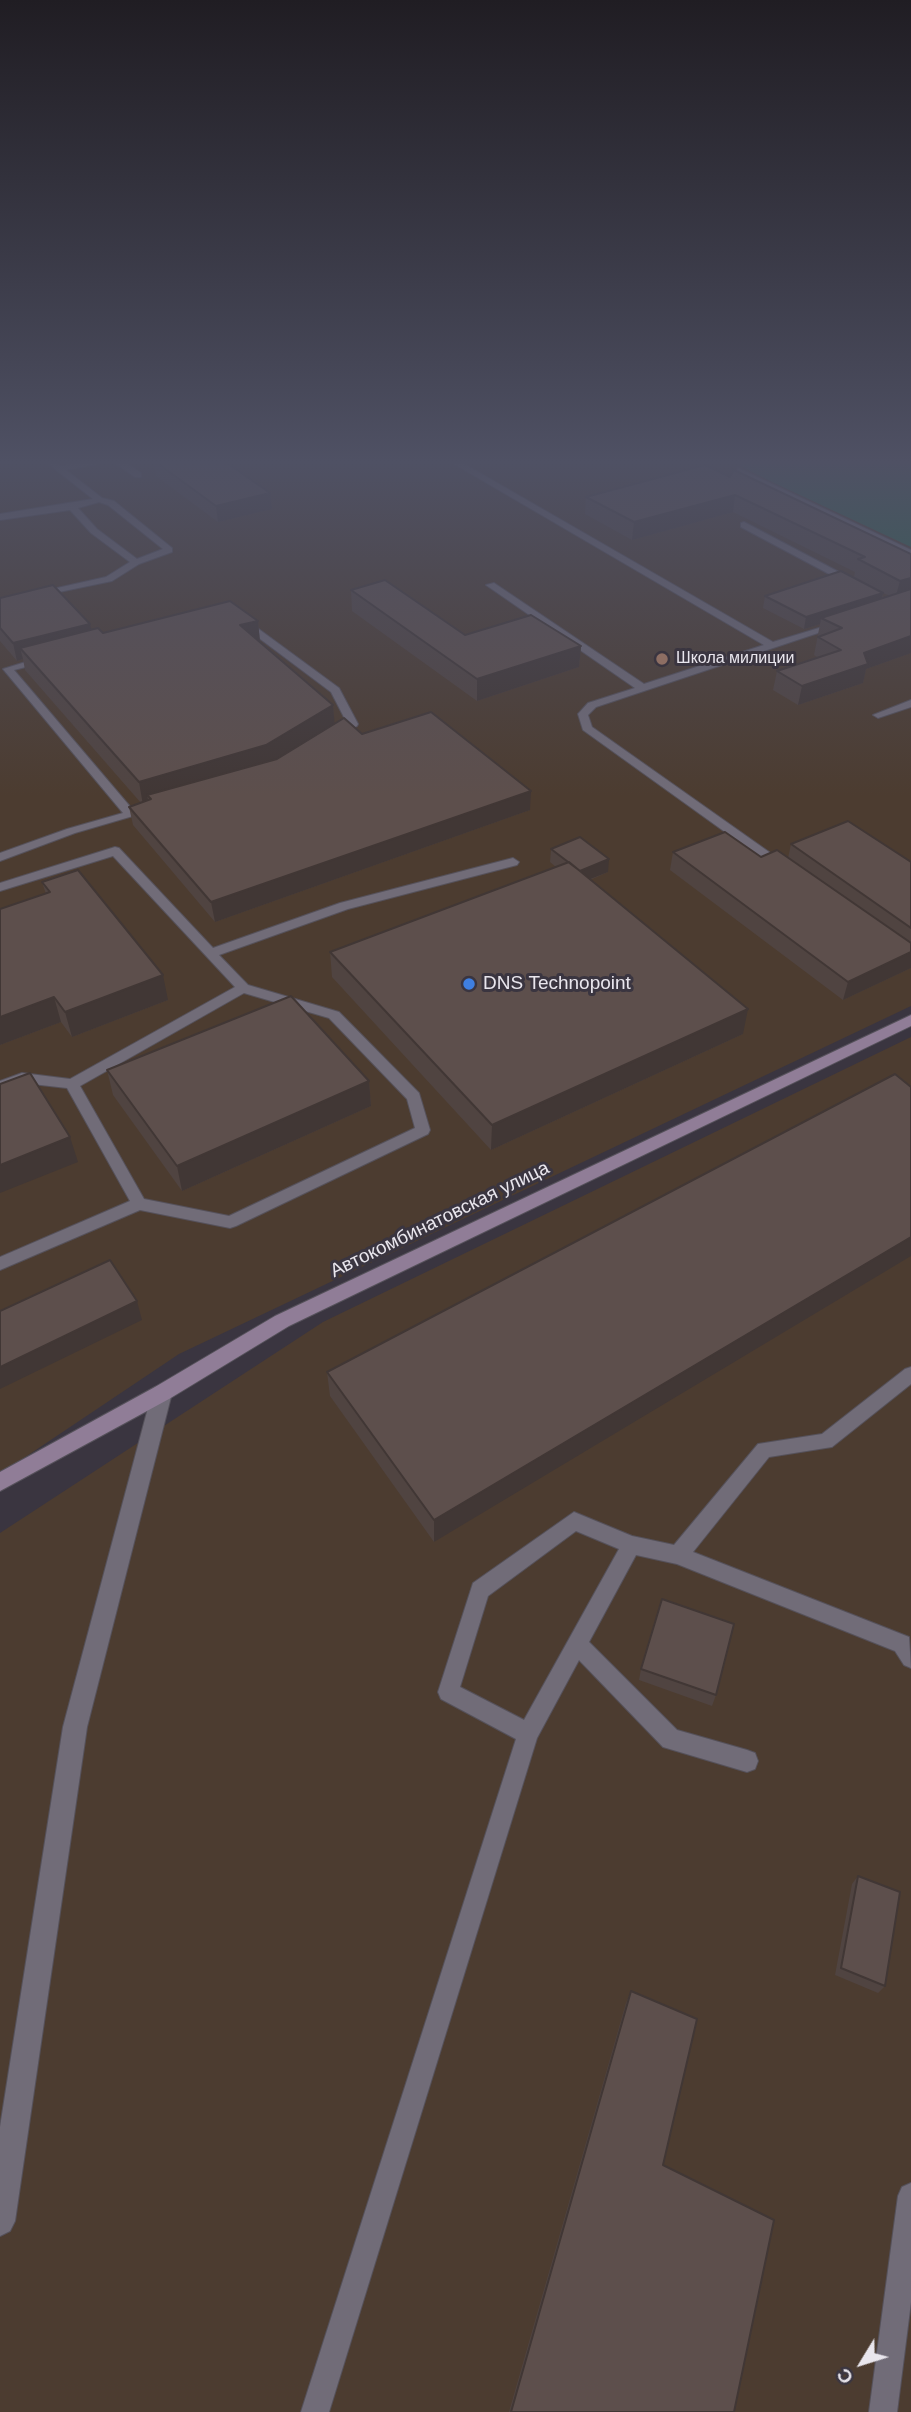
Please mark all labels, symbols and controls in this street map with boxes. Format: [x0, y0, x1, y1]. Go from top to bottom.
place label: Школа милиции [676, 649, 794, 669]
marker: Школа милиции [654, 651, 670, 667]
place label: DNS Technopoint [483, 973, 631, 995]
marker: DNS Technopoint [461, 976, 477, 992]
street label: Автокомбинатовская улица [327, 1157, 553, 1283]
north arrow [827, 2328, 897, 2398]
text: С [833, 2364, 858, 2388]

